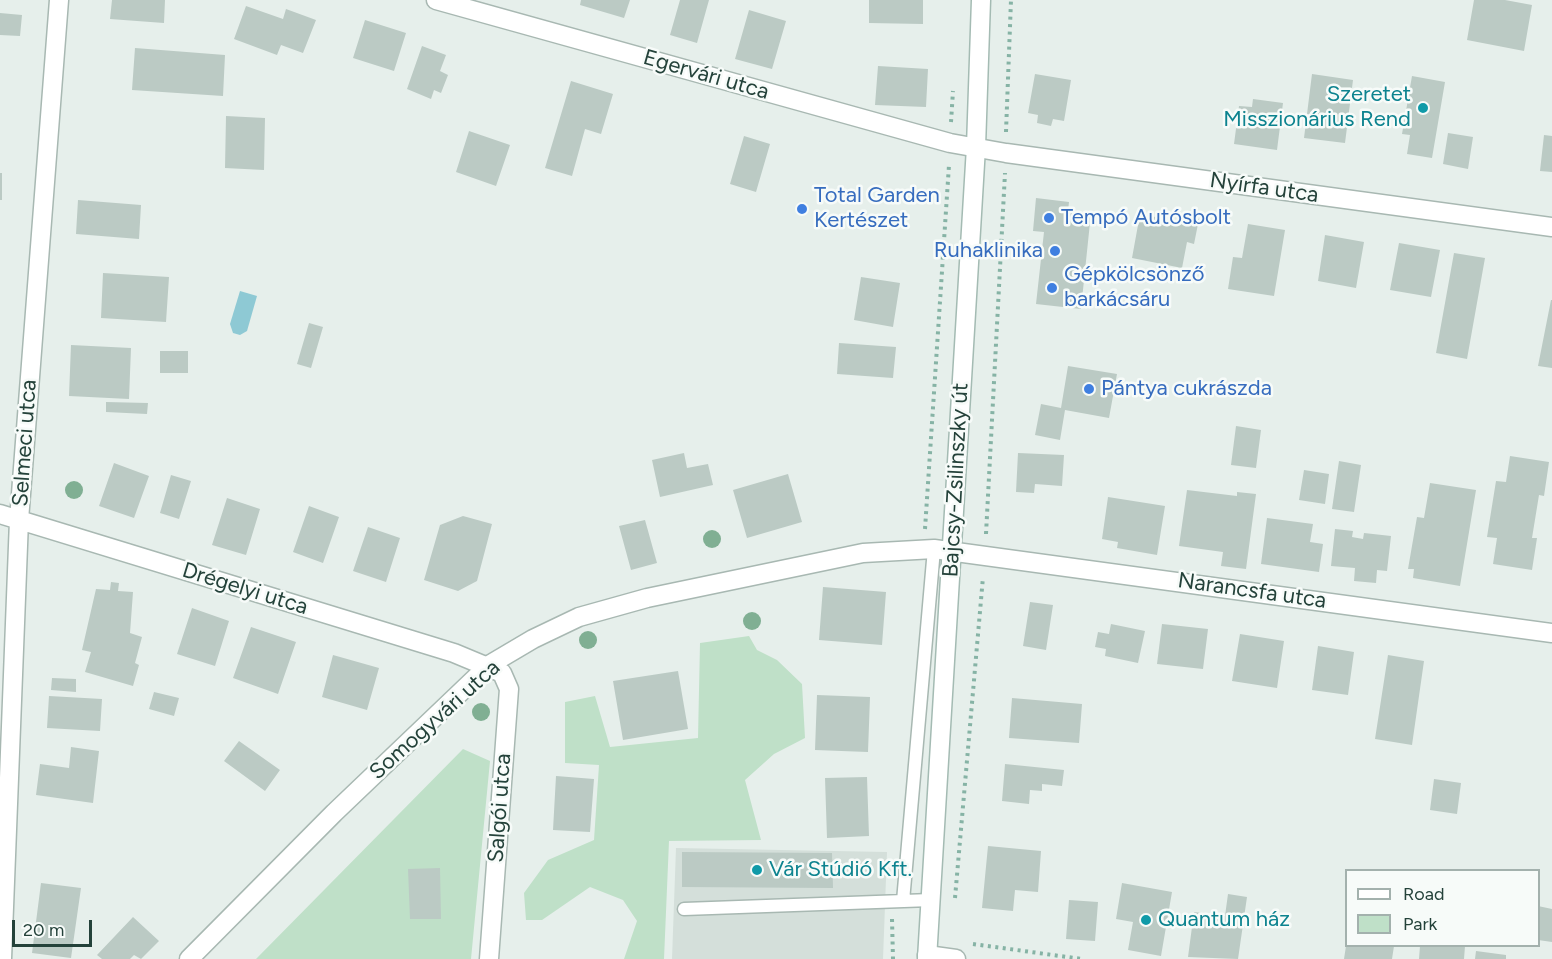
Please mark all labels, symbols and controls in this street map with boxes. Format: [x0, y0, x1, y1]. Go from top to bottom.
street label: Egervári utca [640, 44, 772, 106]
place label: Szeretet Misszionárius Rend [1223, 82, 1411, 134]
marker: Szeretet Misszionárius Rend [1416, 101, 1430, 115]
street label: Nyírfa utca [1208, 167, 1320, 209]
place label: Total Garden Kertészet [814, 183, 940, 234]
marker: Total Garden Kertészet [795, 202, 809, 216]
place label: Tempó Autósbolt [1061, 205, 1231, 231]
marker: Tempó Autósbolt [1042, 211, 1056, 225]
place label: Ruhaklinika [934, 238, 1043, 264]
marker: Ruhaklinika [1048, 244, 1062, 258]
place label: Gépkölcsönző barkácsáru [1064, 262, 1205, 314]
marker: Gépkölcsönző barkácsáru [1045, 281, 1059, 295]
place label: Pántya cukrászda [1101, 376, 1272, 402]
street label: Selmeci utca [7, 379, 43, 507]
street label: Bajcsy-Zsilinszky út [938, 382, 974, 578]
marker: Pántya cukrászda [1082, 382, 1096, 396]
street label: Drégelyi utca [179, 557, 311, 621]
street label: Narancsfa utca [1176, 568, 1328, 614]
street label: Somogyvári utca [364, 655, 506, 785]
street label: Salgói utca [483, 752, 517, 864]
place label: Vár Stúdió Kft. [769, 857, 912, 883]
marker: Vár Stúdió Kft. [750, 863, 764, 877]
legend [1345, 869, 1540, 947]
text: Road [1403, 883, 1444, 905]
place label: Quantum ház [1158, 907, 1290, 933]
scale bar [15, 908, 94, 946]
marker: Quantum ház [1139, 913, 1153, 927]
text: Park [1403, 913, 1437, 935]
text: 20 m [23, 919, 64, 941]

